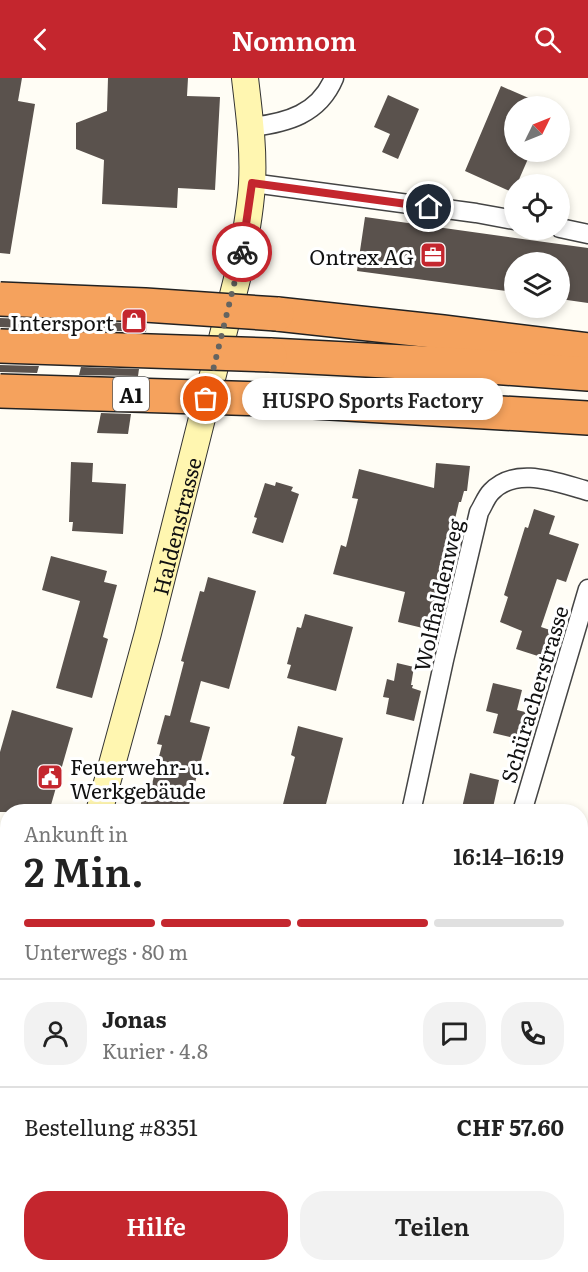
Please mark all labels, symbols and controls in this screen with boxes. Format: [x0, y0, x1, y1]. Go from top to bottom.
text: Nomnom [231, 19, 357, 59]
icon: back [24, 23, 57, 56]
icon: search [531, 23, 564, 56]
north arrow [504, 96, 570, 162]
map controls [504, 96, 570, 318]
button: locate [504, 174, 570, 240]
pin [403, 181, 454, 232]
icon: home [412, 190, 445, 223]
courier [212, 222, 272, 282]
icon: bike [226, 236, 259, 269]
place label: Ontrex AG [309, 240, 414, 271]
office icon: Ontrex AG [418, 240, 448, 270]
button: layers [504, 252, 570, 318]
place label: Intersport [10, 306, 115, 337]
shop icon: Intersport [119, 306, 149, 336]
pin [180, 373, 231, 424]
road number: A1 [113, 377, 149, 411]
callout: HUSPO Sports Factory [242, 378, 503, 420]
icon: bag [189, 382, 222, 415]
text: HUSPO Sports Factory [262, 384, 483, 414]
street label: Haldenstrasse [143, 454, 207, 598]
street label: Wolfhaldenweg [404, 515, 470, 674]
street label: Schüracherstrasse [491, 602, 575, 786]
place label: Feuerwehr- u. Werkgebäude [70, 750, 211, 805]
public building icon: Feuerwehr- u. Werkgebäude [35, 762, 65, 792]
text: Ankunft in [24, 818, 128, 848]
text: 16:14–16:19 [453, 839, 564, 872]
text: 2 Min. [24, 841, 144, 899]
text: Unterwegs · 80 m [24, 936, 188, 966]
button: person [24, 1002, 87, 1065]
text: Jonas [102, 1002, 166, 1035]
button: chat [423, 1002, 486, 1065]
button: phone [501, 1002, 564, 1065]
text: Kurier · 4.8 [102, 1035, 208, 1065]
text: Bestellung #8351 [24, 1110, 198, 1143]
text: CHF 57.60 [457, 1110, 564, 1143]
button: Hilfe [24, 1191, 288, 1260]
button: Teilen [300, 1191, 564, 1260]

